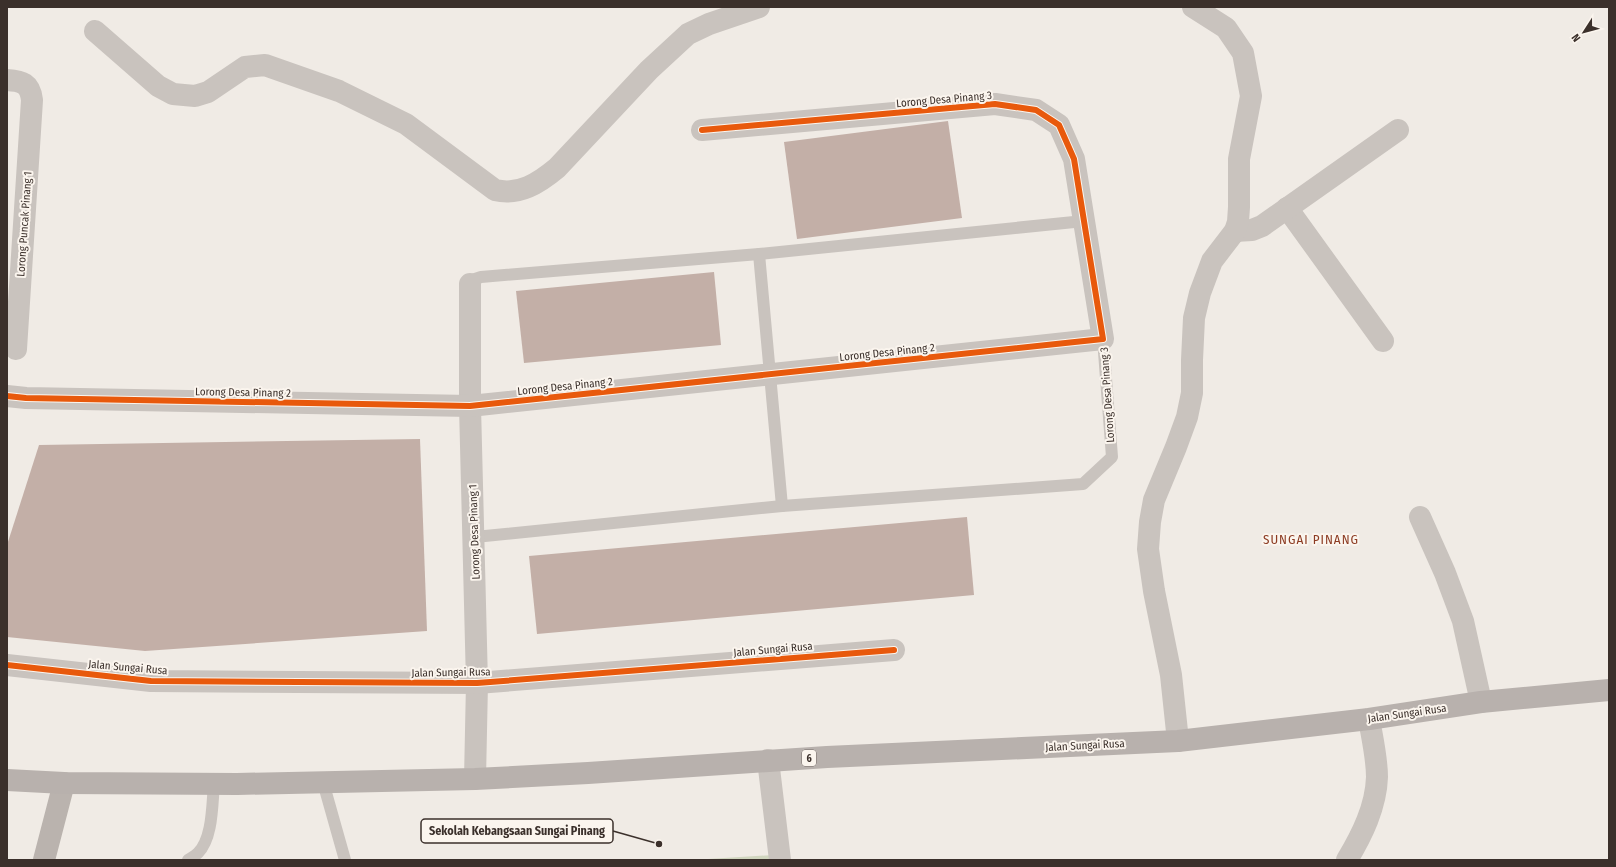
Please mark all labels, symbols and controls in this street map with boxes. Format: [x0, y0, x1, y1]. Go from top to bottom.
north arrow [1564, 12, 1604, 52]
text: N [1569, 31, 1584, 44]
street label: Lorong Desa Pinang 3 [896, 89, 992, 110]
street label: Lorong Puncak Pinang 1 [14, 171, 35, 277]
street label: Lorong Desa Pinang 2 [839, 341, 936, 364]
street label: Lorong Desa Pinang 3 [1098, 347, 1117, 443]
street label: Lorong Desa Pinang 2 [517, 375, 614, 398]
street label: Lorong Desa Pinang 2 [195, 385, 291, 400]
street label: Lorong Desa Pinang 1 [466, 484, 483, 580]
district label: SUNGAI PINANG [1263, 532, 1359, 547]
street label: Jalan Sungai Rusa [733, 640, 813, 659]
street label: Jalan Sungai Rusa [88, 658, 168, 677]
street label: Jalan Sungai Rusa [411, 665, 491, 680]
street label: Jalan Sungai Rusa [1367, 702, 1447, 725]
street label: Jalan Sungai Rusa [1045, 737, 1125, 754]
road number: 6 [802, 750, 816, 766]
callout: Sekolah Kebangsaan Sungai Pinang [421, 819, 613, 843]
text: Sekolah Kebangsaan Sungai Pinang [429, 824, 605, 838]

